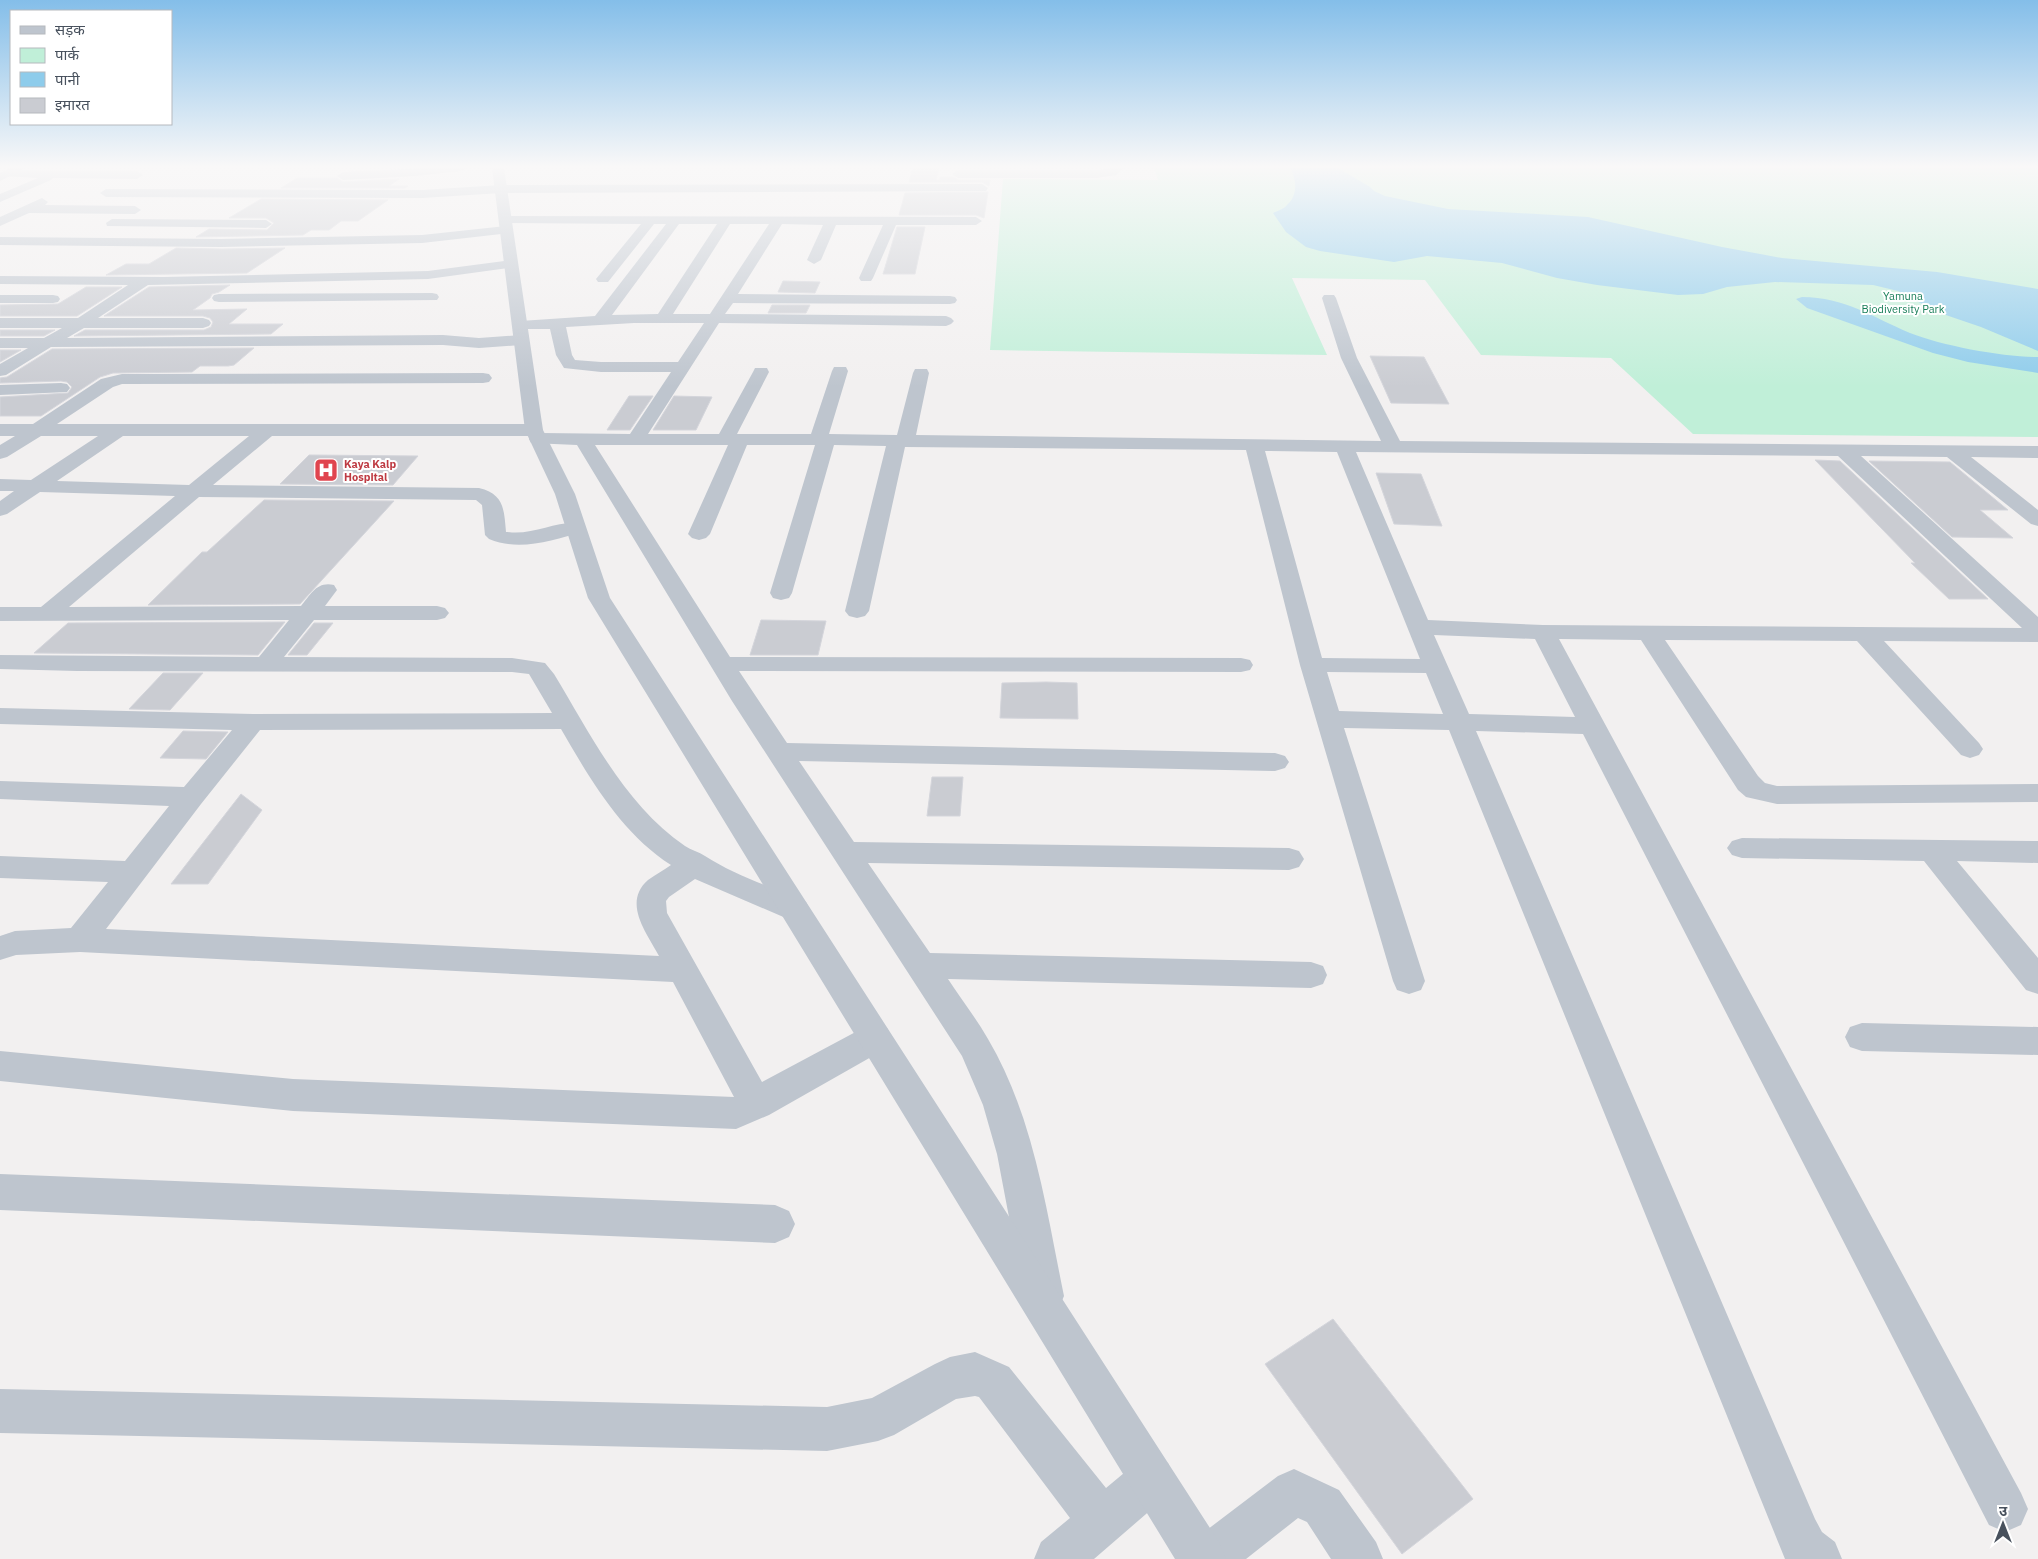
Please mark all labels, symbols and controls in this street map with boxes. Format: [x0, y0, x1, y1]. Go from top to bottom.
legend [10, 10, 172, 125]
text: सड़क [55, 20, 85, 39]
text: पार्क [55, 45, 79, 64]
text: पानी [55, 70, 81, 89]
text: इमारत [55, 95, 90, 114]
park label: Yamuna Biodiversity Park [1862, 289, 1945, 316]
hospital icon: Kaya Kalp Hospital [313, 457, 339, 483]
place label: Kaya Kalp Hospital [344, 457, 396, 484]
north arrow [1978, 1499, 2028, 1549]
text: उ [1999, 1502, 2008, 1520]

